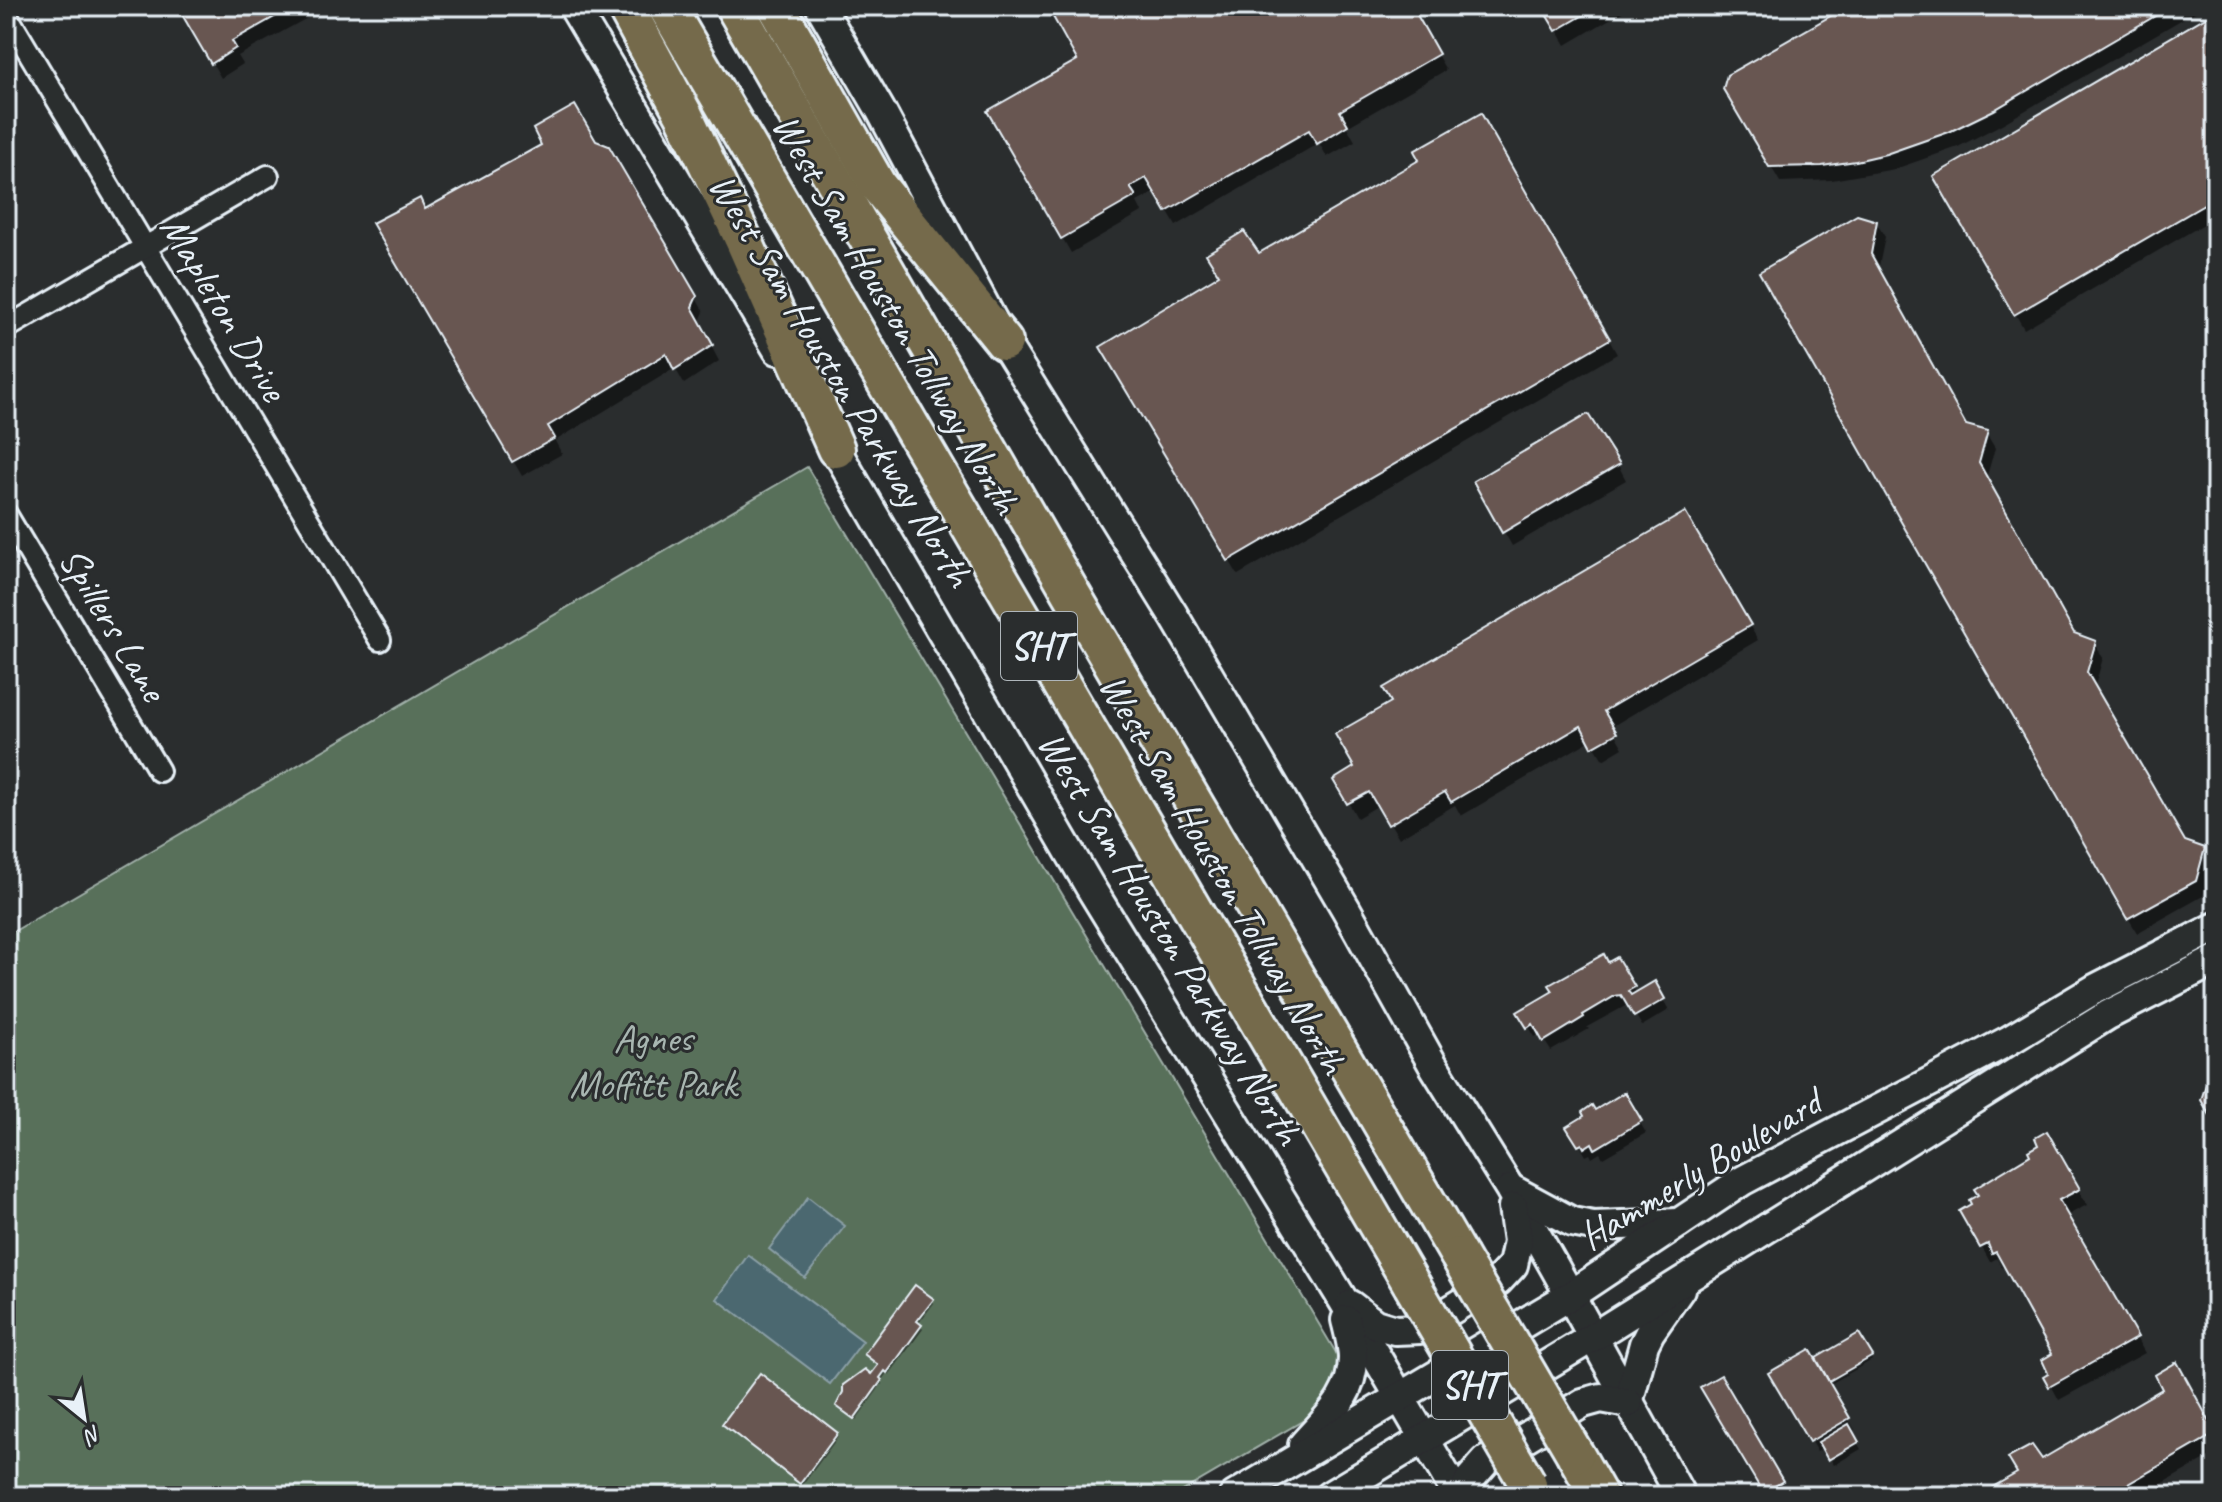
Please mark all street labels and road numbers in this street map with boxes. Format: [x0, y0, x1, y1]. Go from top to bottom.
street label: West Sam Houston Tollway North [761, 105, 1032, 525]
street label: West Sam Houston Parkway North [698, 164, 986, 598]
street label: Mapleton Drive [149, 206, 300, 412]
street label: Spillers Lane [48, 538, 180, 713]
road number: SHT [1001, 612, 1077, 680]
street label: West Sam Houston Tollway North [1088, 665, 1359, 1085]
street label: West Sam Houston Parkway North [1027, 722, 1315, 1156]
street label: Hammerly Boulevard [1570, 1074, 1835, 1261]
road number: SHT [1432, 1351, 1508, 1419]

